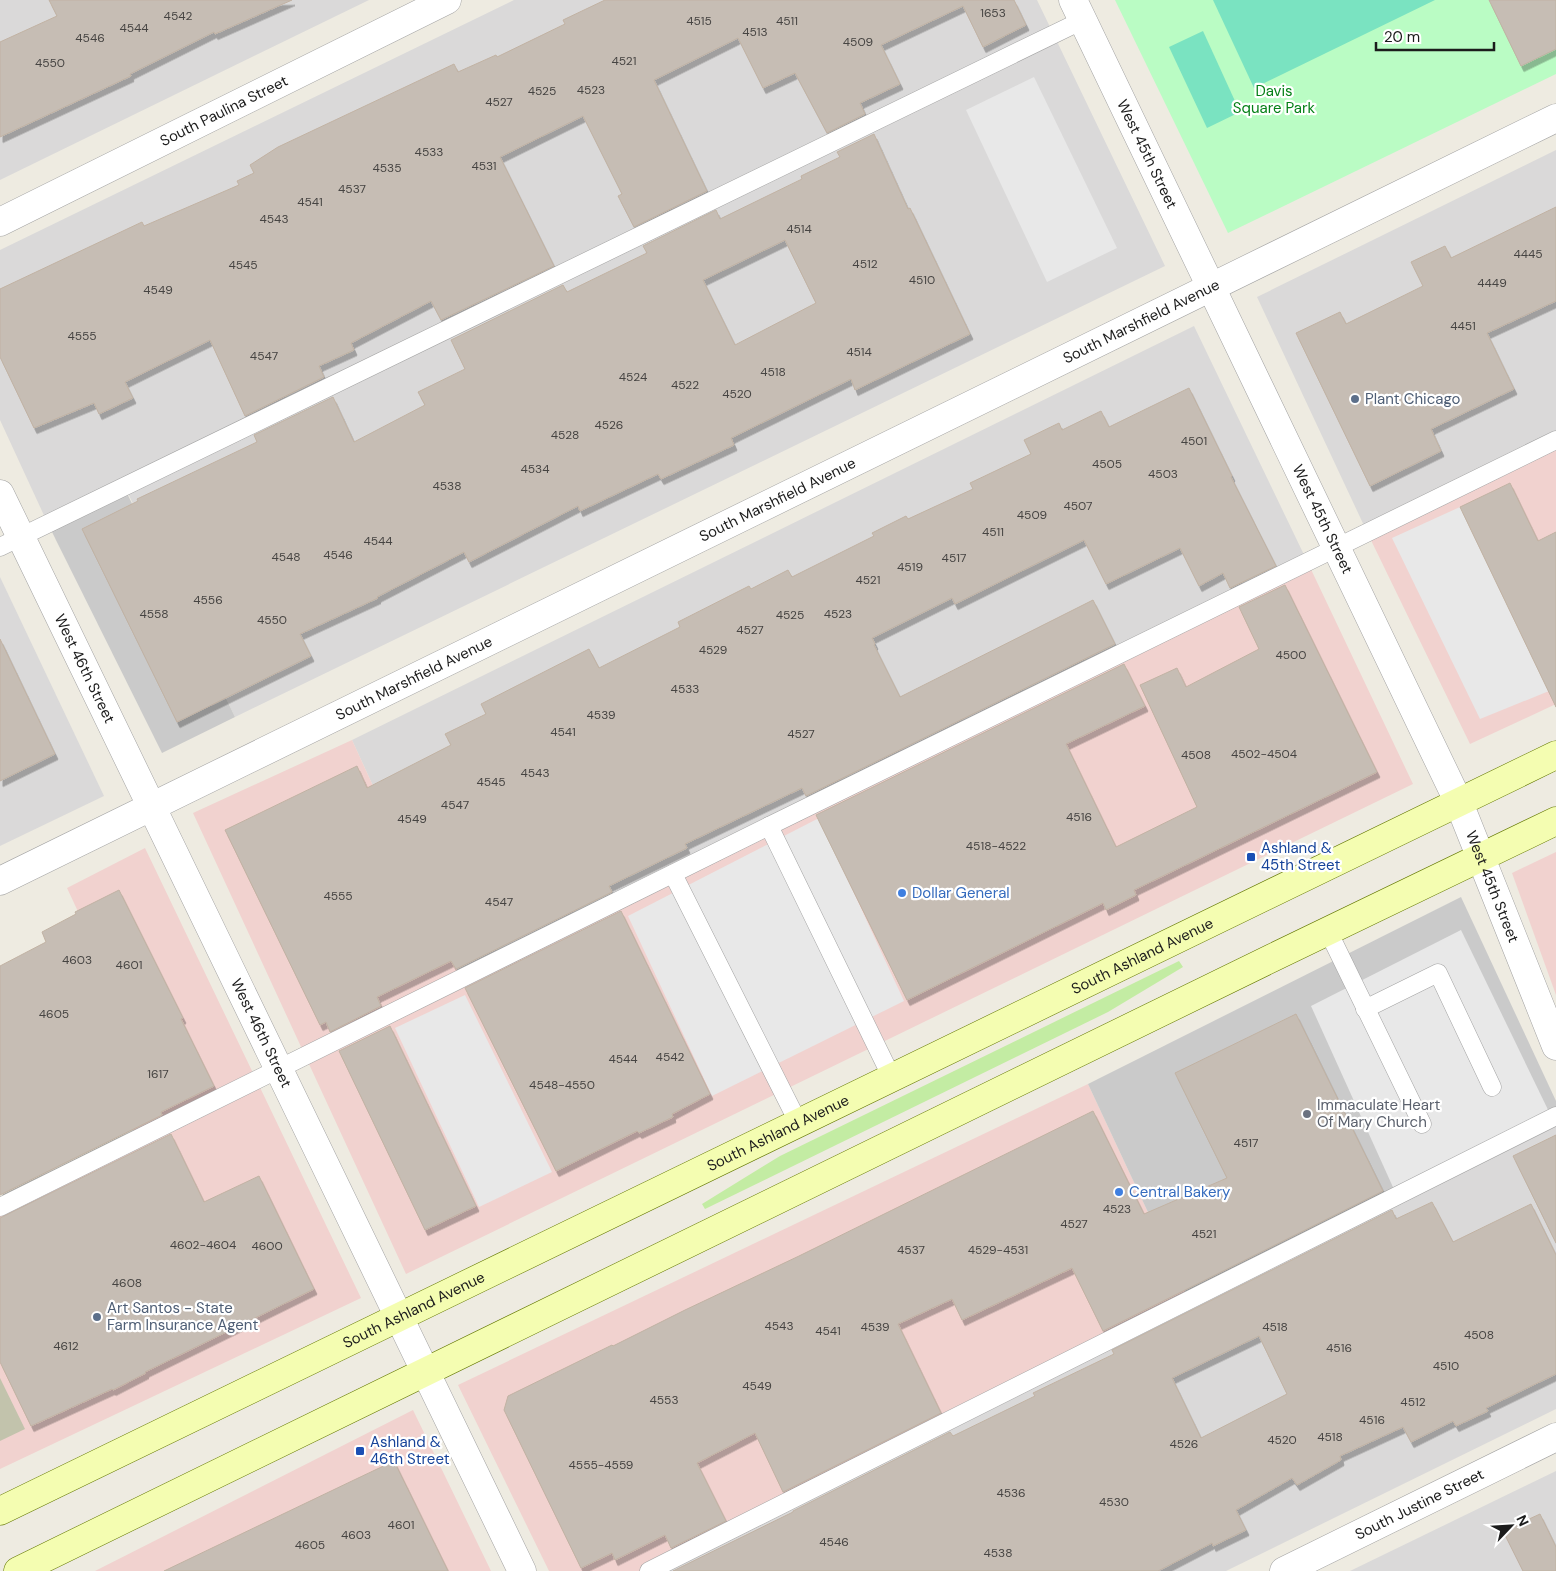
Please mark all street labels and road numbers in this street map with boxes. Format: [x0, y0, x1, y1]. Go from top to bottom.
street label: South Paulina Street [157, 71, 291, 151]
street label: West 45th Street [1112, 96, 1182, 212]
street label: South Marshfield Avenue [1060, 275, 1223, 368]
street label: South Marshfield Avenue [696, 453, 859, 547]
street label: West 45th Street [1288, 461, 1357, 577]
street label: West 46th Street [50, 611, 120, 727]
street label: South Marshfield Avenue [332, 631, 496, 725]
street label: West 45th Street [1461, 828, 1524, 946]
street label: South Ashland Avenue [1068, 913, 1217, 999]
street label: West 46th Street [226, 975, 296, 1091]
street label: South Ashland Avenue [704, 1090, 852, 1176]
street label: South Ashland Avenue [339, 1267, 488, 1353]
street label: South Justine Street [1352, 1464, 1487, 1544]

